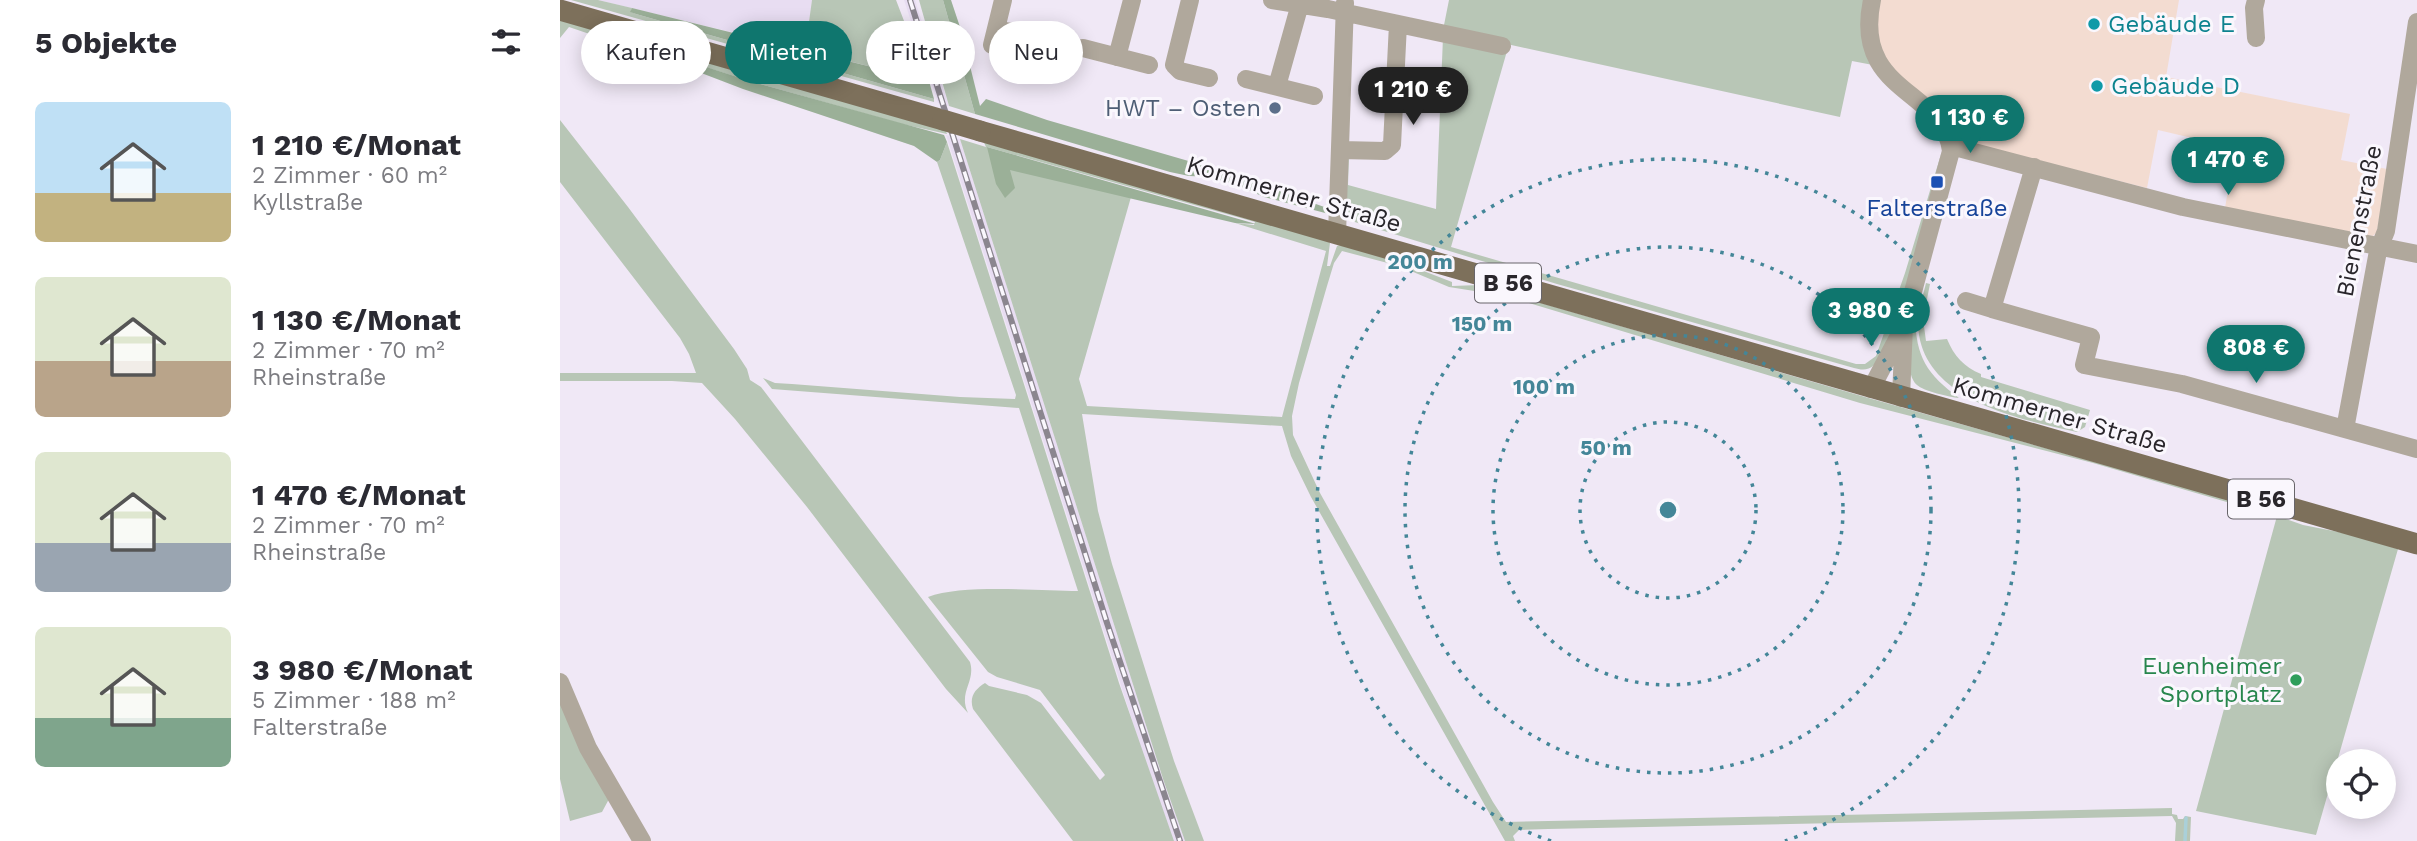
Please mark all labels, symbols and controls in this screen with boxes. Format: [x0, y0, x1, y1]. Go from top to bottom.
place label: Gebäude E [2108, 10, 2235, 38]
marker: Gebäude E [2086, 16, 2102, 32]
chip: Kaufen [581, 21, 711, 84]
chip: Mieten [725, 21, 852, 84]
chip: Filter [866, 21, 975, 84]
chip: Neu [989, 21, 1083, 84]
icon: filters [487, 23, 525, 61]
text: 5 Objekte [35, 25, 177, 60]
pin: 1 210 € [1348, 68, 1478, 127]
place label: Gebäude D [2111, 72, 2240, 100]
text: 1 210 € [1374, 76, 1452, 103]
marker: Gebäude D [2089, 78, 2105, 94]
place label: HWT – Osten [1105, 94, 1261, 122]
pin: 1 130 € [1905, 96, 2035, 155]
marker: HWT – Osten [1267, 100, 1283, 116]
text: 1 130 € [1931, 104, 2009, 131]
text: 1 210 €/Monat [252, 127, 461, 162]
icon: home [91, 130, 175, 214]
pin: 1 470 € [2163, 138, 2293, 197]
street label: Bienenstraße [2331, 143, 2387, 299]
text: 1 470 € [2187, 146, 2269, 173]
street label: Kommerner Straße [1184, 150, 1404, 238]
text: 2 Zimmer · 60 m² [252, 162, 447, 189]
marker: Falterstraße [1929, 174, 1945, 190]
text: Kyllstraße [252, 189, 363, 216]
place label: Falterstraße [1866, 194, 2008, 222]
text: 200 m [1387, 249, 1453, 274]
road number: B 56 [1475, 264, 1541, 302]
pin: 3 980 € [1806, 288, 1936, 348]
text: 3 980 € [1828, 297, 1914, 324]
text: 1 130 €/Monat [252, 302, 461, 337]
icon: home [91, 305, 175, 389]
text: 150 m [1452, 311, 1512, 336]
pin: 808 € [2207, 326, 2305, 385]
text: 808 € [2223, 334, 2289, 361]
text: 2 Zimmer · 70 m² [252, 337, 445, 364]
text: Rheinstraße [252, 364, 386, 391]
street label: Kommerner Straße [1950, 371, 2170, 459]
text: 100 m [1513, 374, 1575, 399]
text: 50 m [1580, 435, 1632, 460]
text: 1 470 €/Monat [252, 477, 466, 512]
icon: home [91, 480, 175, 564]
road number: B 56 [2228, 480, 2294, 519]
centre of rings [1656, 498, 1680, 522]
text: 2 Zimmer · 70 m² [252, 512, 445, 539]
text: Rheinstraße [252, 539, 386, 566]
text: 3 980 €/Monat [252, 652, 472, 687]
place label: Euenheimer Sportplatz [2142, 652, 2282, 708]
icon: home [91, 655, 175, 739]
marker: Euenheimer Sportplatz [2288, 672, 2304, 688]
text: 5 Zimmer · 188 m² [252, 687, 456, 714]
text: Falterstraße [252, 714, 388, 741]
map controls [2326, 749, 2396, 819]
button: locate [2326, 749, 2396, 819]

